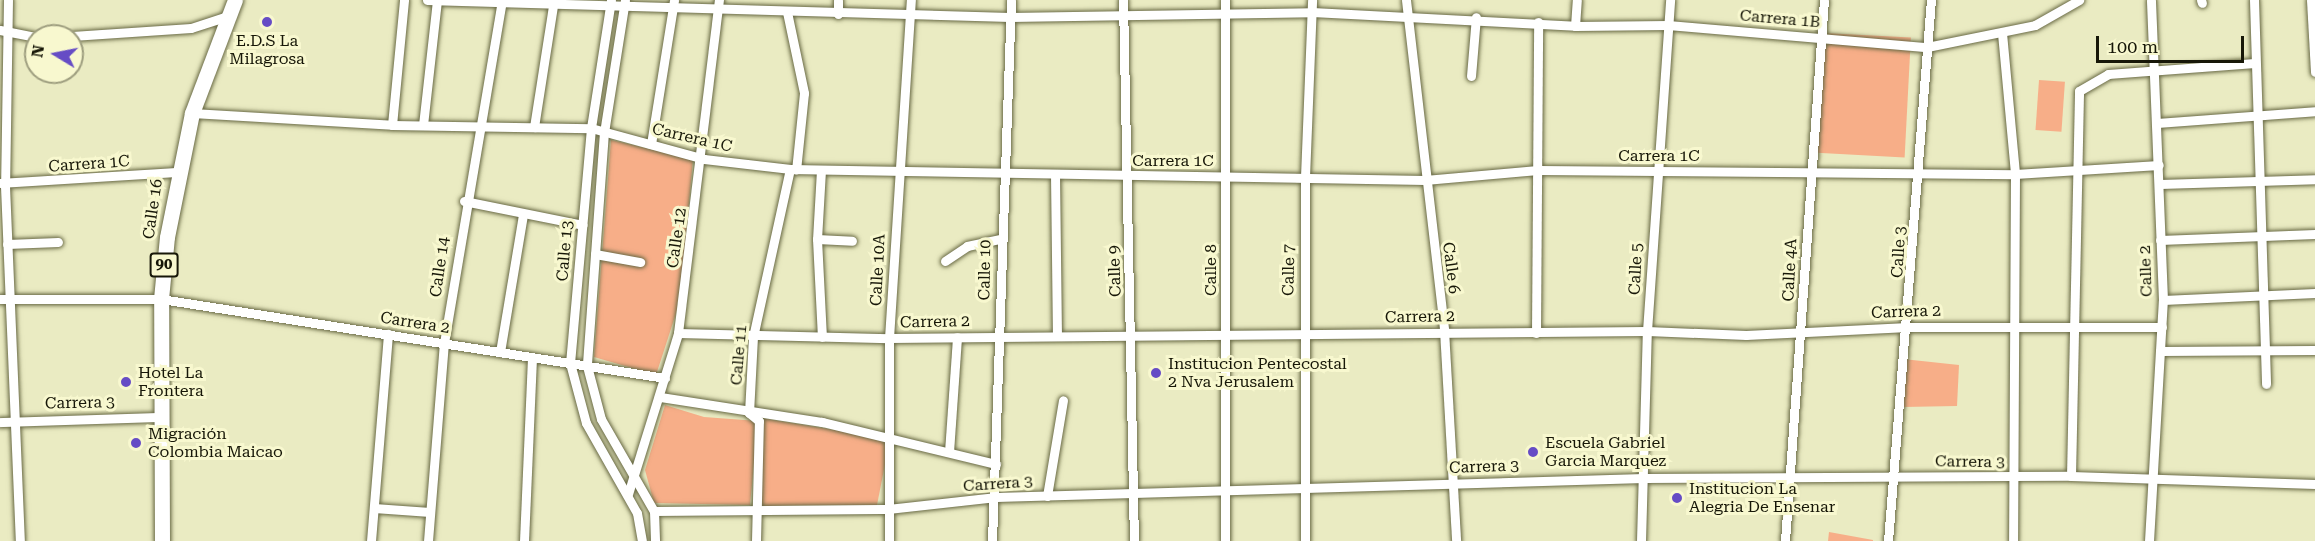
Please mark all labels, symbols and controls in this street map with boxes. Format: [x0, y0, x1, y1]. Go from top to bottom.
street label: Carrera 1B [1739, 6, 1821, 32]
marker: E.D.S La Milagrosa [260, 15, 274, 29]
north arrow [24, 24, 84, 84]
scale bar [2099, 24, 2248, 62]
place label: E.D.S La Milagrosa [229, 31, 305, 69]
text: 100 m [2107, 36, 2158, 57]
text: N [27, 43, 48, 59]
street label: Carrera 1C [650, 119, 734, 157]
street label: Carrera 1C [1618, 146, 1700, 166]
street label: Carrera 1C [1132, 151, 1214, 171]
street label: Carrera 1C [48, 152, 130, 176]
street label: Calle 16 [139, 178, 167, 240]
street label: Calle 12 [663, 207, 691, 269]
street label: Calle 13 [553, 220, 577, 282]
street label: Calle 3 [1888, 225, 1910, 279]
street label: Calle 10A [867, 234, 889, 306]
street label: Calle 14 [426, 236, 454, 298]
street label: Calle 4A [1779, 238, 1801, 302]
street label: Calle 10 [975, 239, 995, 301]
street label: Calle 6 [1438, 241, 1464, 295]
street label: Calle 5 [1625, 243, 1647, 295]
street label: Calle 8 [1201, 244, 1221, 296]
street label: Calle 7 [1279, 244, 1299, 296]
street label: Calle 9 [1105, 245, 1125, 297]
street label: Calle 2 [2136, 245, 2156, 297]
road number: 90 [149, 253, 179, 277]
street label: Carrera 2 [1871, 301, 1941, 323]
street label: Carrera 2 [1385, 307, 1455, 327]
street label: Carrera 2 [379, 308, 451, 338]
street label: Carrera 2 [900, 312, 970, 332]
street label: Calle 11 [727, 324, 751, 386]
place label: Institucion Pentecostal 2 Nva Jerusalem [1168, 354, 1347, 392]
place label: Hotel La Frontera [138, 363, 204, 401]
marker: Institucion Pentecostal 2 Nva Jerusalem [1149, 366, 1163, 380]
marker: Hotel La Frontera [119, 375, 133, 389]
street label: Carrera 3 [45, 393, 115, 413]
place label: Migración Colombia Maicao [148, 424, 283, 462]
place label: Escuela Gabriel Garcia Marquez [1545, 433, 1666, 471]
marker: Migración Colombia Maicao [129, 436, 143, 450]
marker: Escuela Gabriel Garcia Marquez [1526, 445, 1540, 459]
street label: Carrera 3 [1935, 452, 2005, 472]
street label: Carrera 3 [1449, 456, 1519, 478]
street label: Carrera 3 [962, 472, 1034, 496]
place label: Institucion La Alegria De Ensenar [1689, 479, 1835, 517]
marker: Institucion La Alegria De Ensenar [1670, 491, 1684, 505]

